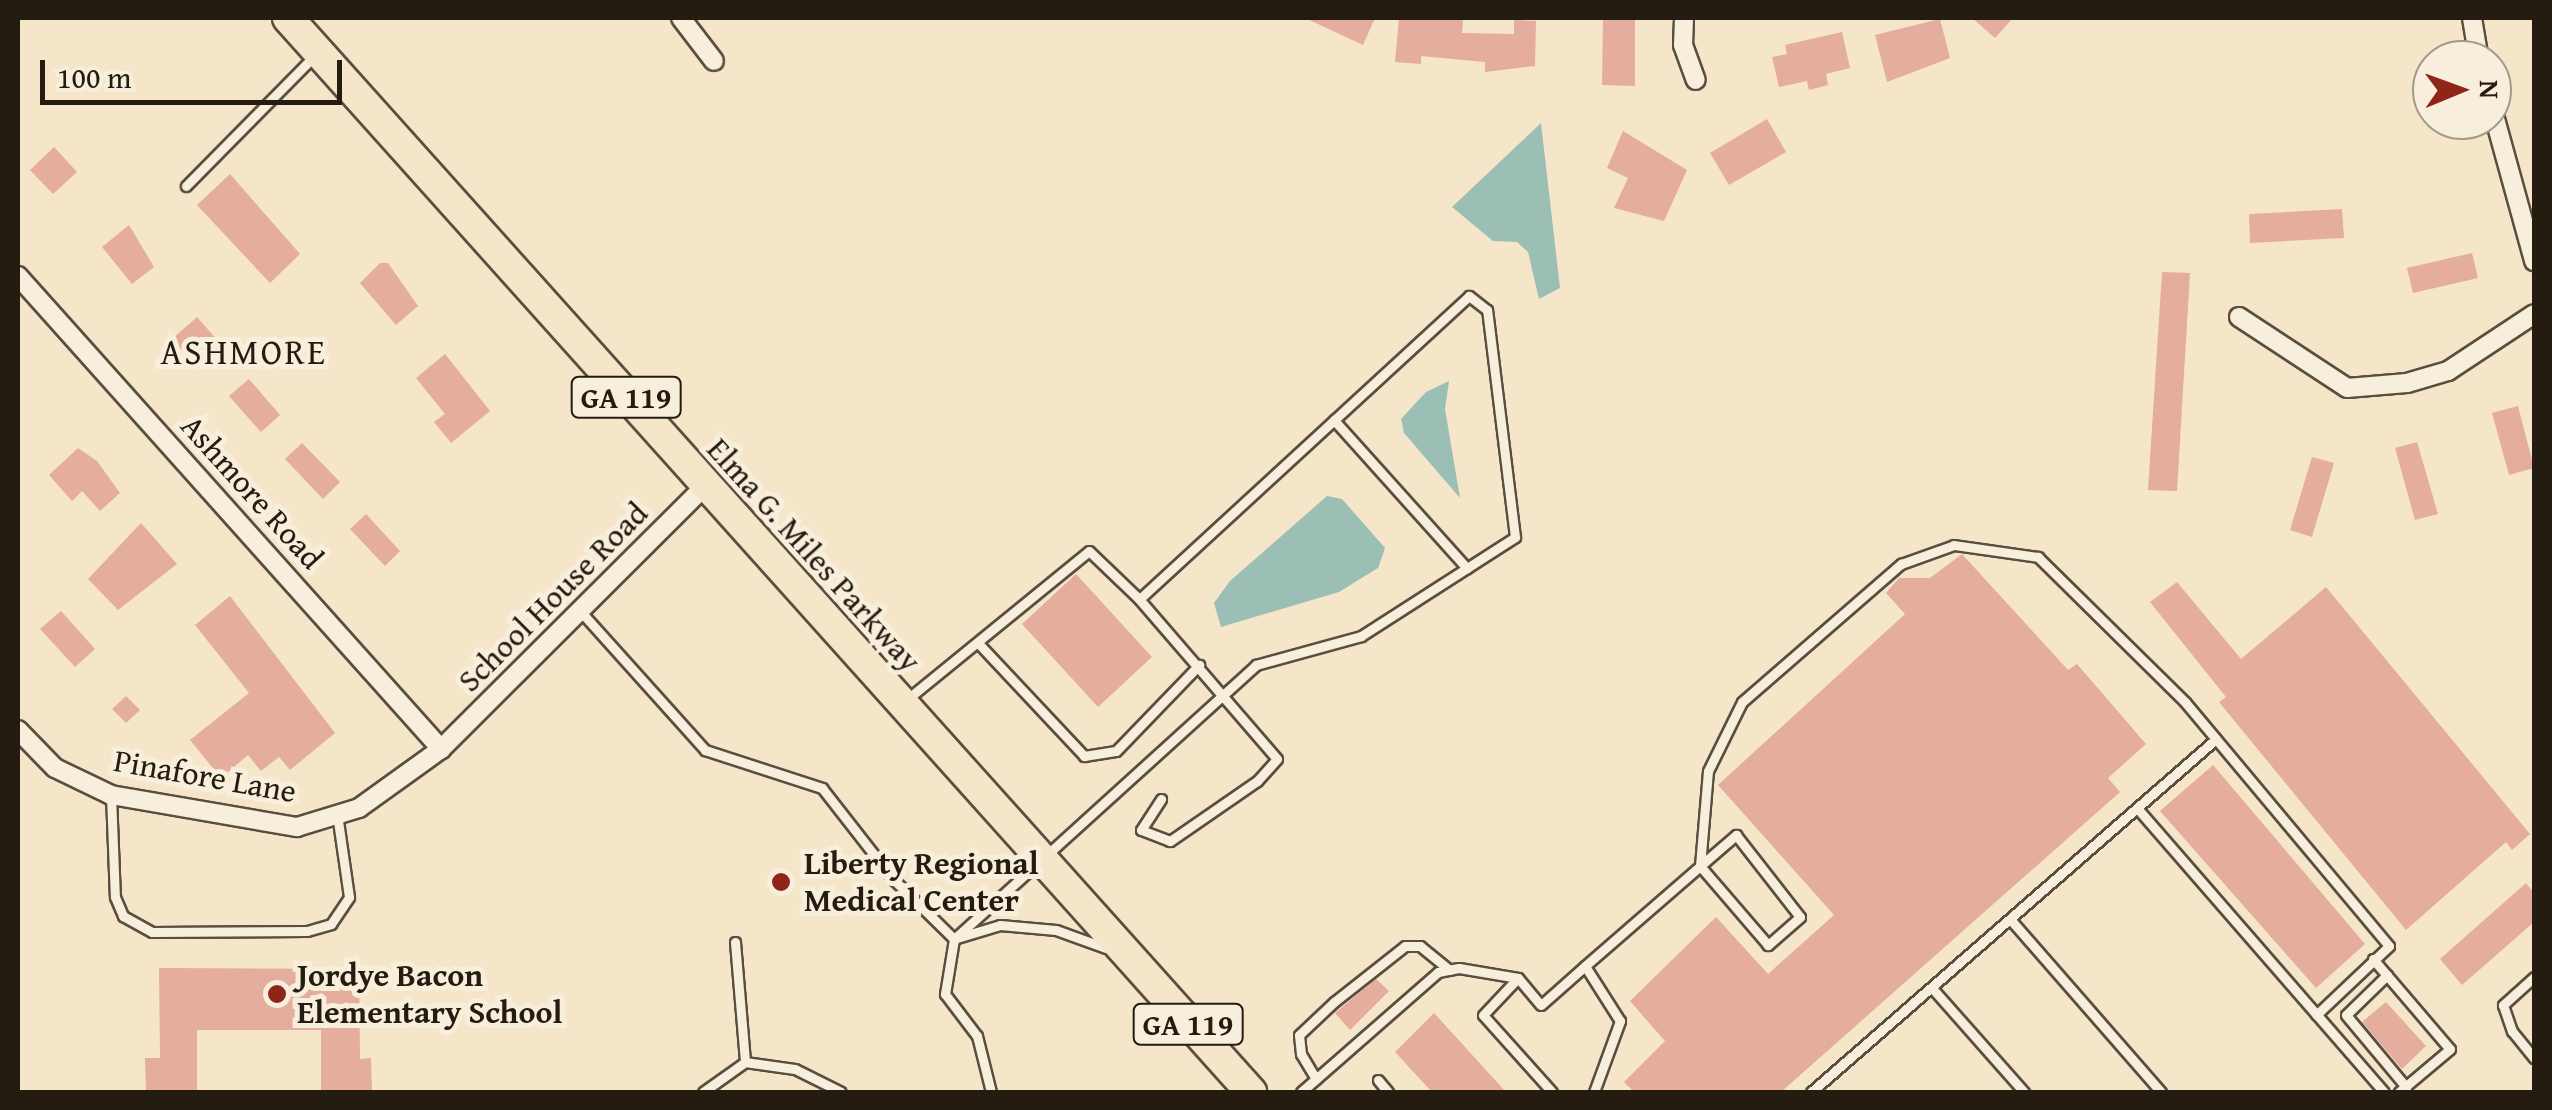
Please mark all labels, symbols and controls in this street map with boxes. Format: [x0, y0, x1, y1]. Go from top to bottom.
scale bar [45, 40, 348, 102]
north arrow [2412, 40, 2512, 140]
text: 100 m [57, 55, 131, 99]
text: N [2470, 80, 2511, 99]
district label: ASHMORE [161, 331, 327, 373]
road number: GA 119 [568, 372, 684, 422]
street label: Ashmore Road [173, 407, 331, 577]
street label: Elma G. Miles Parkway [699, 430, 929, 680]
street label: School House Road [450, 494, 656, 700]
street label: Pinafore Lane [111, 741, 299, 811]
place label: Liberty Regional Medical Center [804, 845, 1039, 920]
marker: Liberty Regional Medical Center [768, 869, 794, 895]
place label: Jordye Bacon Elementary School [297, 957, 562, 1032]
marker: Jordye Bacon Elementary School [266, 983, 288, 1005]
road number: GA 119 [1130, 999, 1246, 1049]

